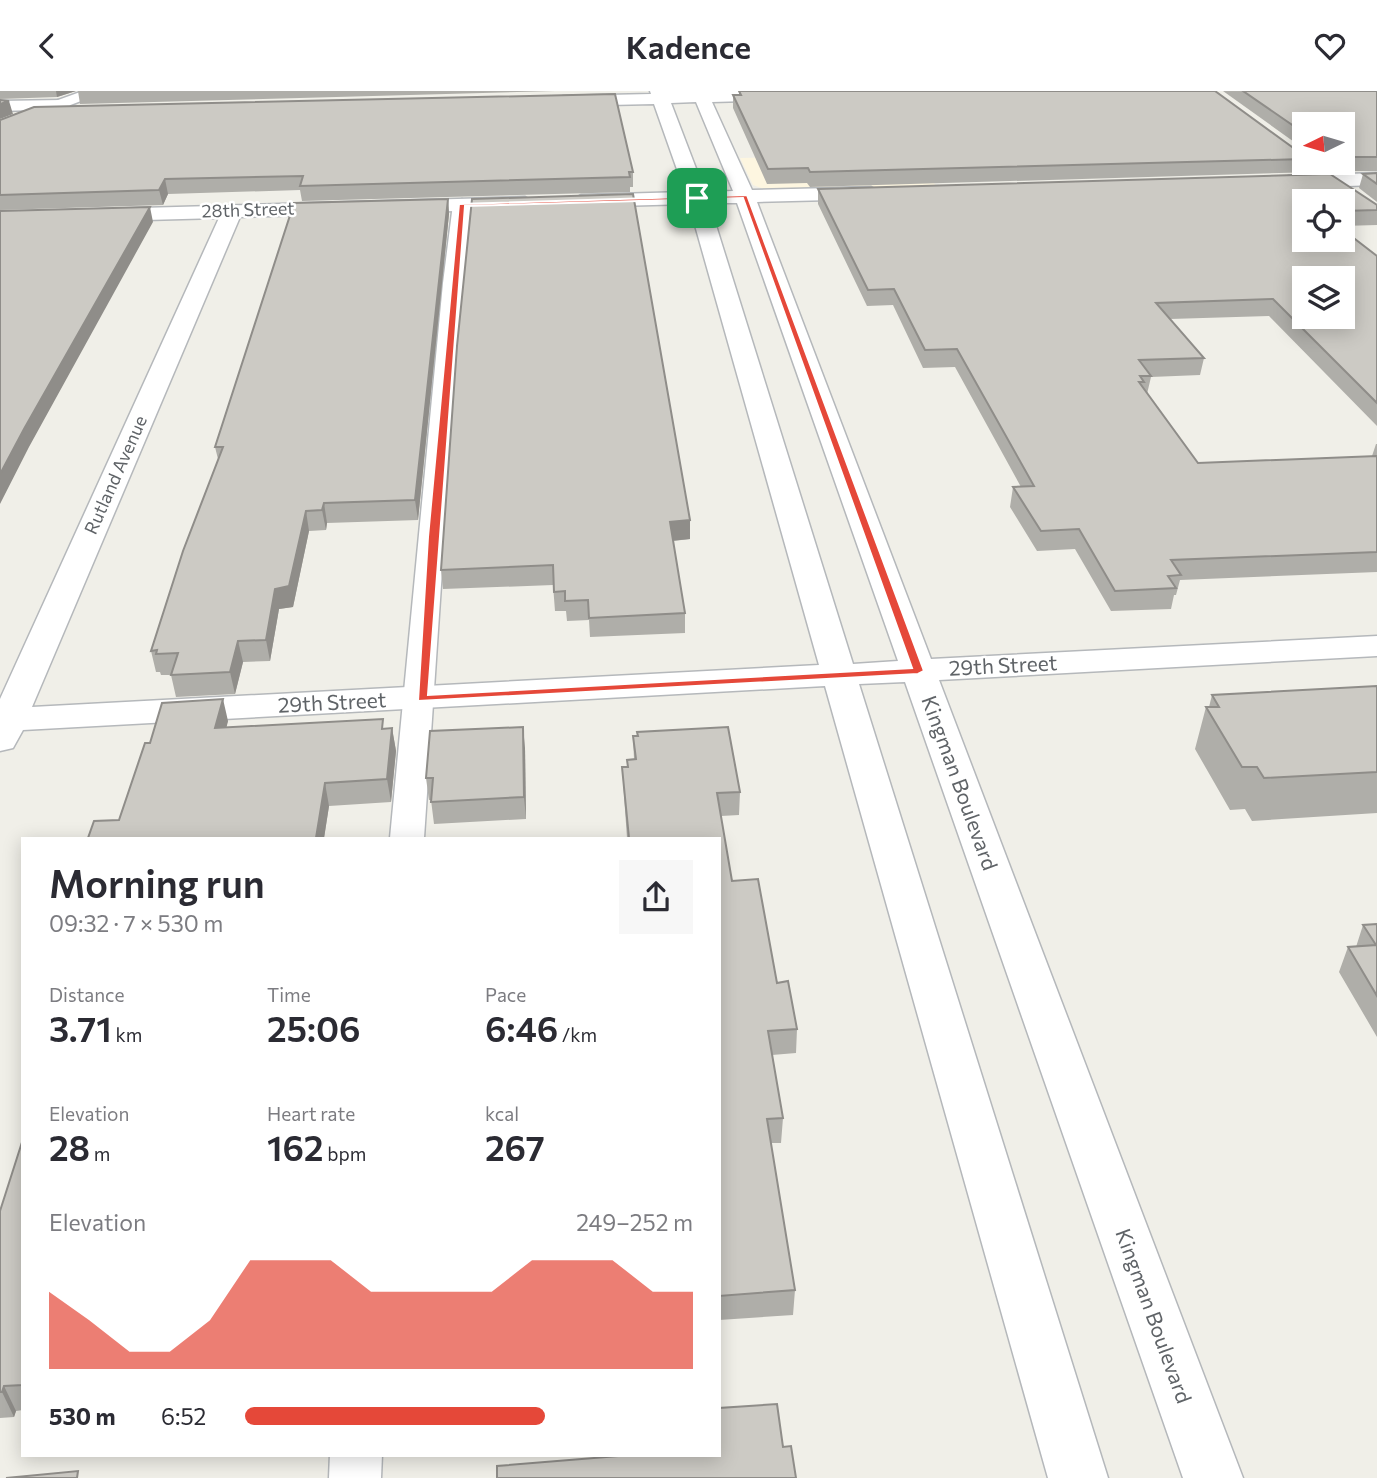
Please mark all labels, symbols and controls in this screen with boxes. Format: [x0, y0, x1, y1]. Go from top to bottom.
text: Kadence [626, 26, 751, 66]
icon: back [28, 27, 66, 65]
icon: heart [1311, 27, 1349, 65]
north arrow [1292, 112, 1354, 175]
map controls [1292, 112, 1355, 329]
pin [667, 168, 727, 228]
icon: arrive [678, 179, 716, 217]
button: locate [1292, 189, 1355, 252]
street label: 28th Street [201, 196, 295, 222]
button: layers [1292, 266, 1355, 329]
street label: Rutland Avenue [79, 412, 151, 537]
street label: 29th Street [948, 649, 1058, 680]
street label: 29th Street [277, 686, 387, 717]
street label: Kingman Boulevard [917, 692, 1004, 873]
text: Morning run [49, 859, 265, 906]
button: share [619, 860, 693, 934]
text: 09:32 · 7 × 530 m [49, 909, 223, 937]
text: Distance [49, 983, 125, 1006]
text: Time [267, 983, 311, 1006]
text: Pace [485, 983, 526, 1006]
text: 3.71 [49, 1006, 112, 1049]
text: 25:06 [267, 1006, 361, 1049]
text: 6:46 [485, 1006, 558, 1049]
text: km [112, 1023, 142, 1046]
text: /km [558, 1023, 597, 1046]
text: Elevation [49, 1102, 129, 1125]
text: Heart rate [267, 1102, 355, 1125]
text: kcal [485, 1102, 519, 1125]
text: 28 [49, 1125, 90, 1168]
text: 162 [267, 1125, 324, 1168]
text: 267 [485, 1125, 545, 1168]
text: m [90, 1142, 110, 1165]
text: bpm [324, 1142, 366, 1165]
text: Elevation [49, 1208, 146, 1236]
text: 249–252 m [576, 1208, 693, 1236]
street label: Kingman Boulevard [1111, 1225, 1198, 1406]
text: 530 m [49, 1402, 116, 1430]
text: 6:52 [161, 1402, 206, 1430]

